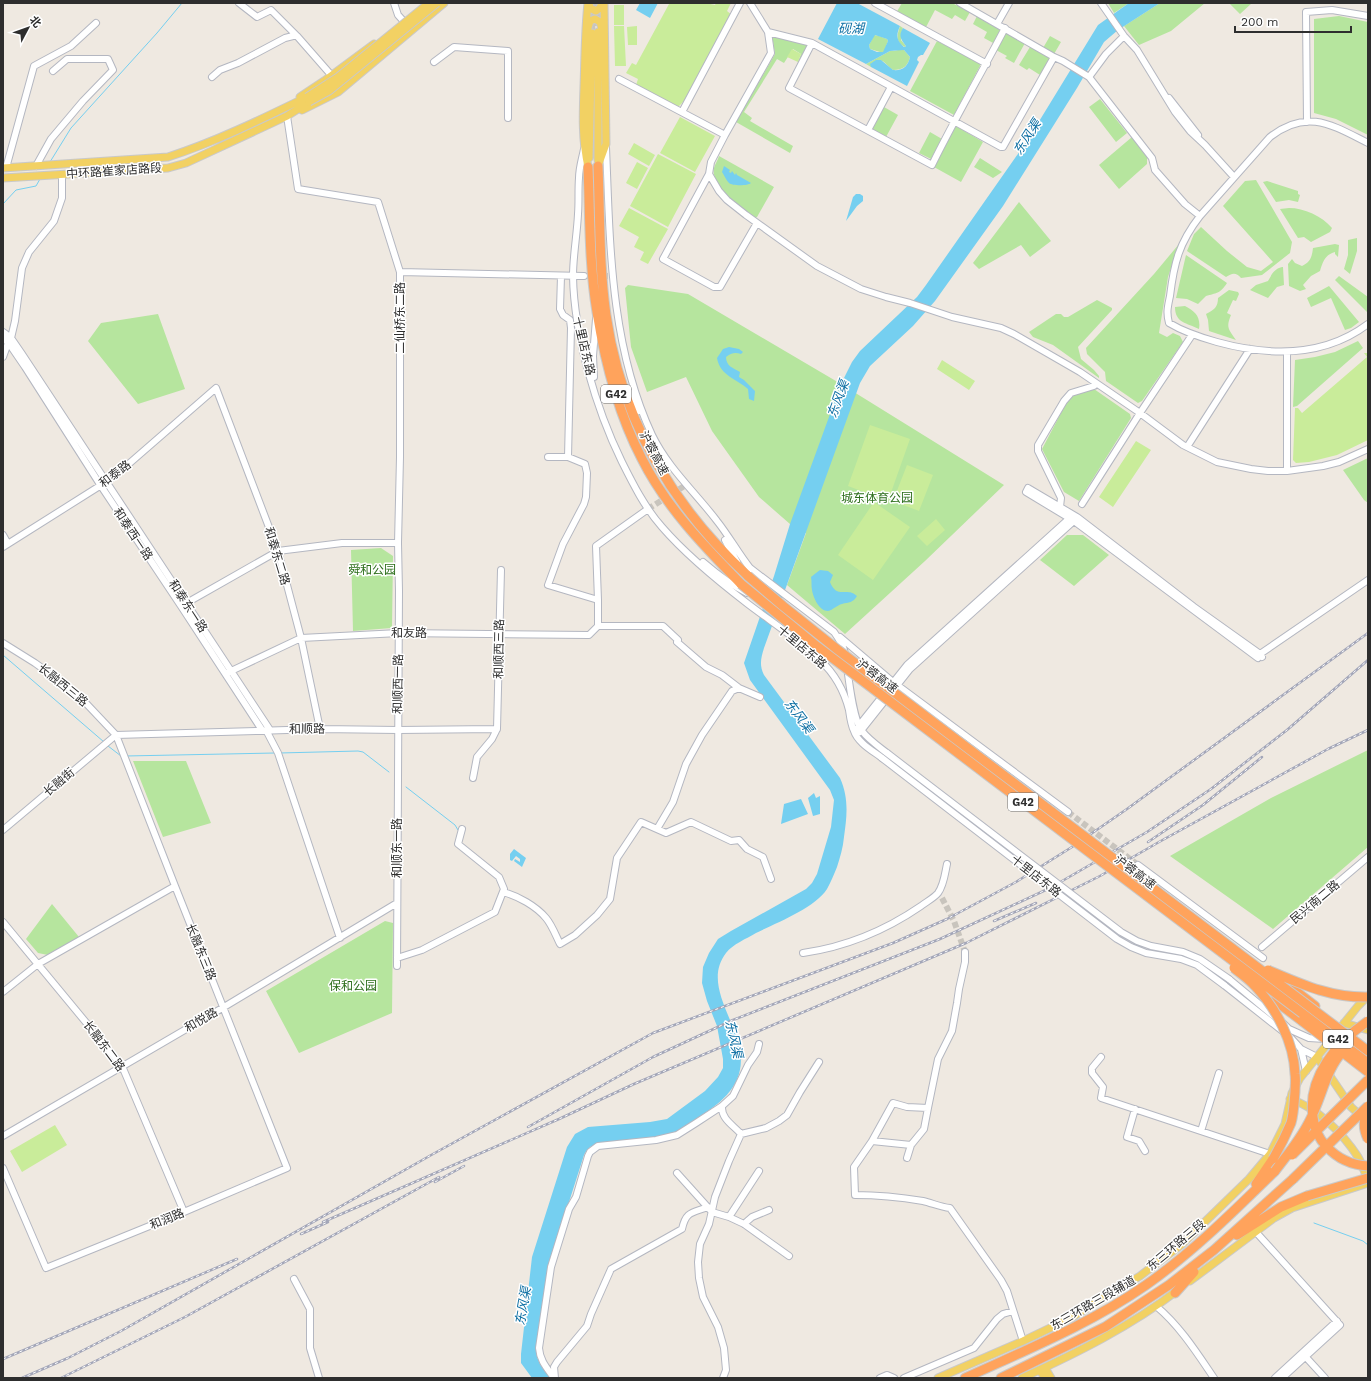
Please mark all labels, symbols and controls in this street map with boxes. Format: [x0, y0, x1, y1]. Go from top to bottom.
north arrow [8, 8, 48, 48]
scale bar [1235, 8, 1351, 34]
text: 北 [27, 13, 44, 30]
text: 200 m [1241, 15, 1278, 29]
water label: 砚湖 [838, 21, 866, 36]
water label: 东风渠 [1010, 115, 1045, 157]
street label: 中环路崔家店路段 [66, 161, 162, 181]
street label: 二仙桥东二路 [393, 282, 407, 354]
street label: 十里店东路 [570, 315, 598, 377]
water label: 东风渠 [824, 376, 852, 420]
road number: G42 [601, 385, 631, 403]
street label: 沪蓉高速 [637, 429, 671, 477]
street label: 和泰路 [96, 458, 134, 490]
park label: 城东体育公园 [841, 491, 913, 505]
street label: 和泰西一路 [110, 505, 156, 563]
street label: 和泰东二路 [262, 525, 292, 587]
park label: 舜和公园 [348, 563, 396, 577]
street label: 和泰东一路 [166, 577, 210, 635]
street label: 和顺西三路 [491, 619, 507, 679]
street label: 十里店东路 [775, 622, 829, 672]
street label: 和友路 [391, 626, 427, 640]
street label: 和顺西一路 [390, 654, 406, 714]
street label: 沪蓉高速 [854, 656, 900, 696]
street label: 长融西三路 [35, 661, 91, 709]
water label: 东风渠 [781, 696, 818, 738]
street label: 和顺路 [289, 722, 325, 736]
street label: 长融街 [41, 765, 77, 799]
road number: G42 [1008, 793, 1038, 811]
street label: 和顺东一路 [390, 818, 404, 878]
street label: 十里店东路 [1008, 852, 1064, 900]
street label: 沪蓉高速 [1112, 852, 1158, 892]
street label: 民兴南二路 [1288, 877, 1342, 927]
street label: 长融东三路 [183, 922, 219, 982]
park label: 保和公园 [329, 979, 377, 993]
street label: 和悦路 [182, 1005, 220, 1035]
street label: 长融东二路 [80, 1018, 128, 1074]
water label: 东风渠 [722, 1018, 746, 1062]
road number: G42 [1323, 1030, 1353, 1048]
street label: 和润路 [148, 1206, 186, 1232]
street label: 东三环路三段 [1144, 1216, 1208, 1274]
street label: 东三环路三段辅道 [1048, 1273, 1138, 1333]
water label: 东风渠 [512, 1284, 534, 1327]

